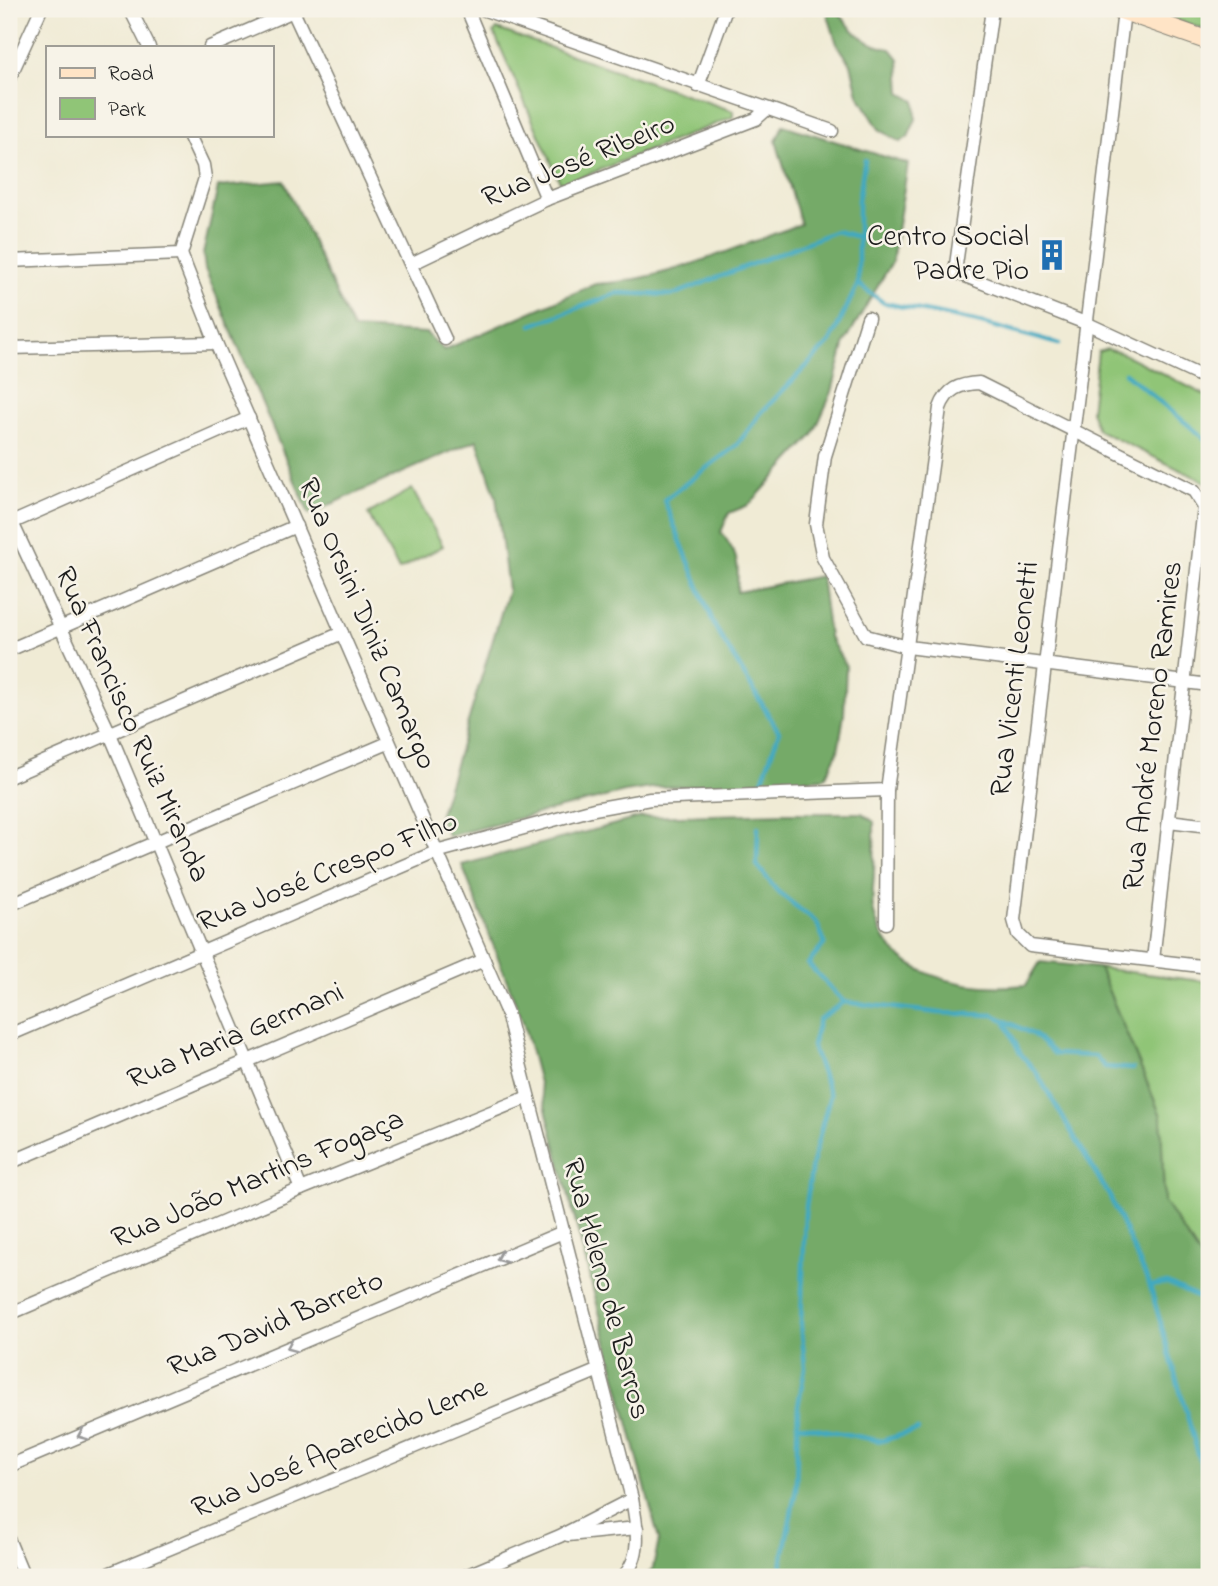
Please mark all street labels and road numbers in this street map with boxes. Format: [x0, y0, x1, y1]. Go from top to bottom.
street label: Rua José Ribeiro [476, 103, 682, 221]
street label: Rua Orsini Diniz Camargo [285, 471, 447, 777]
street label: Rua Vicenti Leonetti [980, 559, 1052, 799]
street label: Rua André Moreno Ramires [1112, 559, 1196, 893]
street label: Rua Francisco Ruiz Miranda [42, 560, 220, 890]
street label: Rua José Crespo Filho [191, 801, 465, 945]
street label: Rua Maria Germani [121, 972, 351, 1102]
street label: Rua João Martins Fogaça [105, 1098, 411, 1262]
street label: Rua Heleno de Barros [549, 1154, 661, 1424]
street label: Rua David Barreto [161, 1260, 391, 1390]
street label: Rua José Aparecido Leme [185, 1367, 495, 1531]

